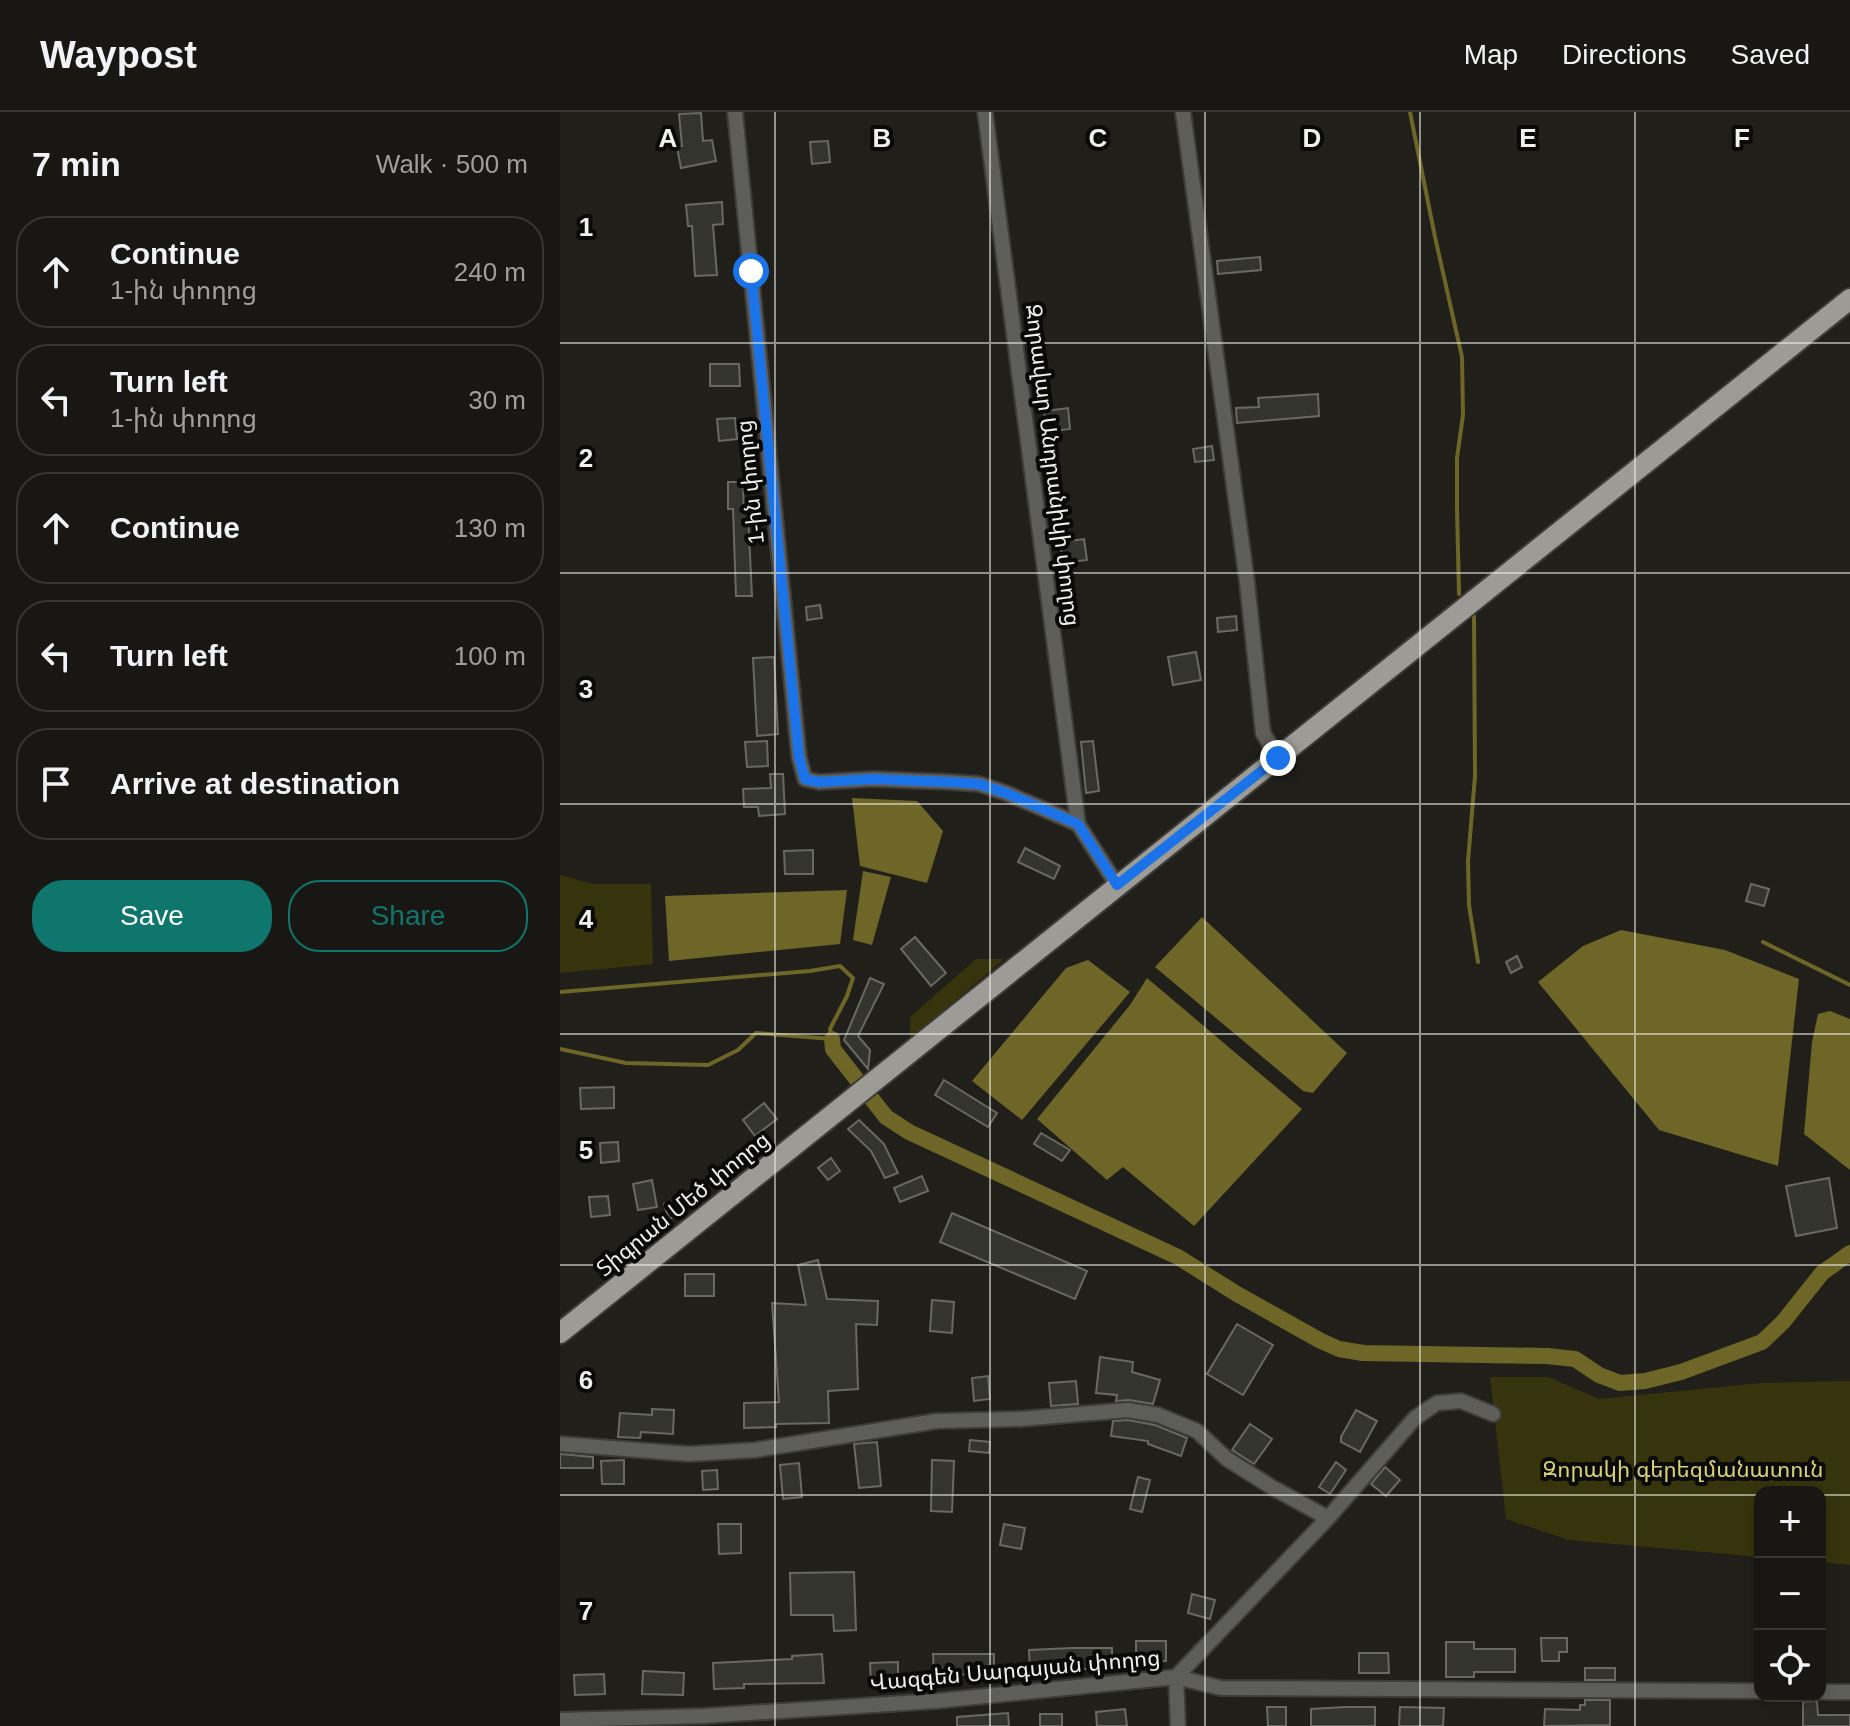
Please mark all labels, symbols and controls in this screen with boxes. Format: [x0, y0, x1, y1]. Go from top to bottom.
text: Waypost [40, 34, 197, 76]
text: Map [1464, 39, 1518, 70]
text: Directions [1562, 39, 1687, 70]
text: Saved [1731, 39, 1810, 70]
text: A [659, 123, 678, 153]
text: B [873, 123, 891, 153]
text: C [1089, 123, 1108, 153]
text: D [1303, 123, 1321, 153]
text: E [1519, 123, 1537, 153]
text: F [1734, 123, 1750, 153]
text: 7 min [32, 145, 121, 183]
text: Walk · 500 m [376, 149, 528, 179]
text: 1 [579, 212, 593, 242]
text: Continue [110, 237, 240, 270]
icon: ahead [34, 250, 78, 294]
route start [733, 253, 769, 289]
text: 240 m [454, 257, 526, 287]
text: 1-ին փողոց [110, 275, 257, 305]
street label: Զորավար Անդրանիկի փողոց [1021, 303, 1085, 627]
text: Turn left [110, 365, 228, 398]
icon: left [34, 378, 78, 422]
text: 30 m [468, 385, 526, 415]
text: 1-ին փողոց [110, 403, 257, 433]
street label: 1-ին փողոց [731, 419, 769, 545]
text: 2 [579, 443, 593, 473]
icon: ahead [34, 506, 78, 550]
text: Continue [110, 511, 240, 544]
text: 130 m [454, 513, 526, 543]
icon: left [34, 634, 78, 678]
text: Turn left [110, 639, 228, 672]
text: 100 m [454, 641, 526, 671]
text: 3 [579, 674, 593, 704]
route end [1260, 740, 1296, 776]
icon: arrive [34, 762, 78, 806]
text: Arrive at destination [110, 767, 400, 800]
button: Save [32, 880, 272, 952]
button: Share [288, 880, 528, 952]
text: 4 [579, 904, 594, 934]
street label: Տիգրան Մեծ փողոց [592, 1127, 774, 1281]
text: 5 [579, 1135, 593, 1165]
text: 6 [579, 1365, 593, 1395]
park label: Զորակի գերեզմանատուն [1543, 1457, 1823, 1482]
map controls [1754, 1486, 1826, 1702]
button: + [1754, 1486, 1826, 1558]
button: − [1754, 1558, 1826, 1630]
text: 7 [579, 1596, 593, 1626]
button: locate [1754, 1630, 1826, 1702]
street label: Վազգեն Սարգսյան փողոց [869, 1645, 1161, 1695]

